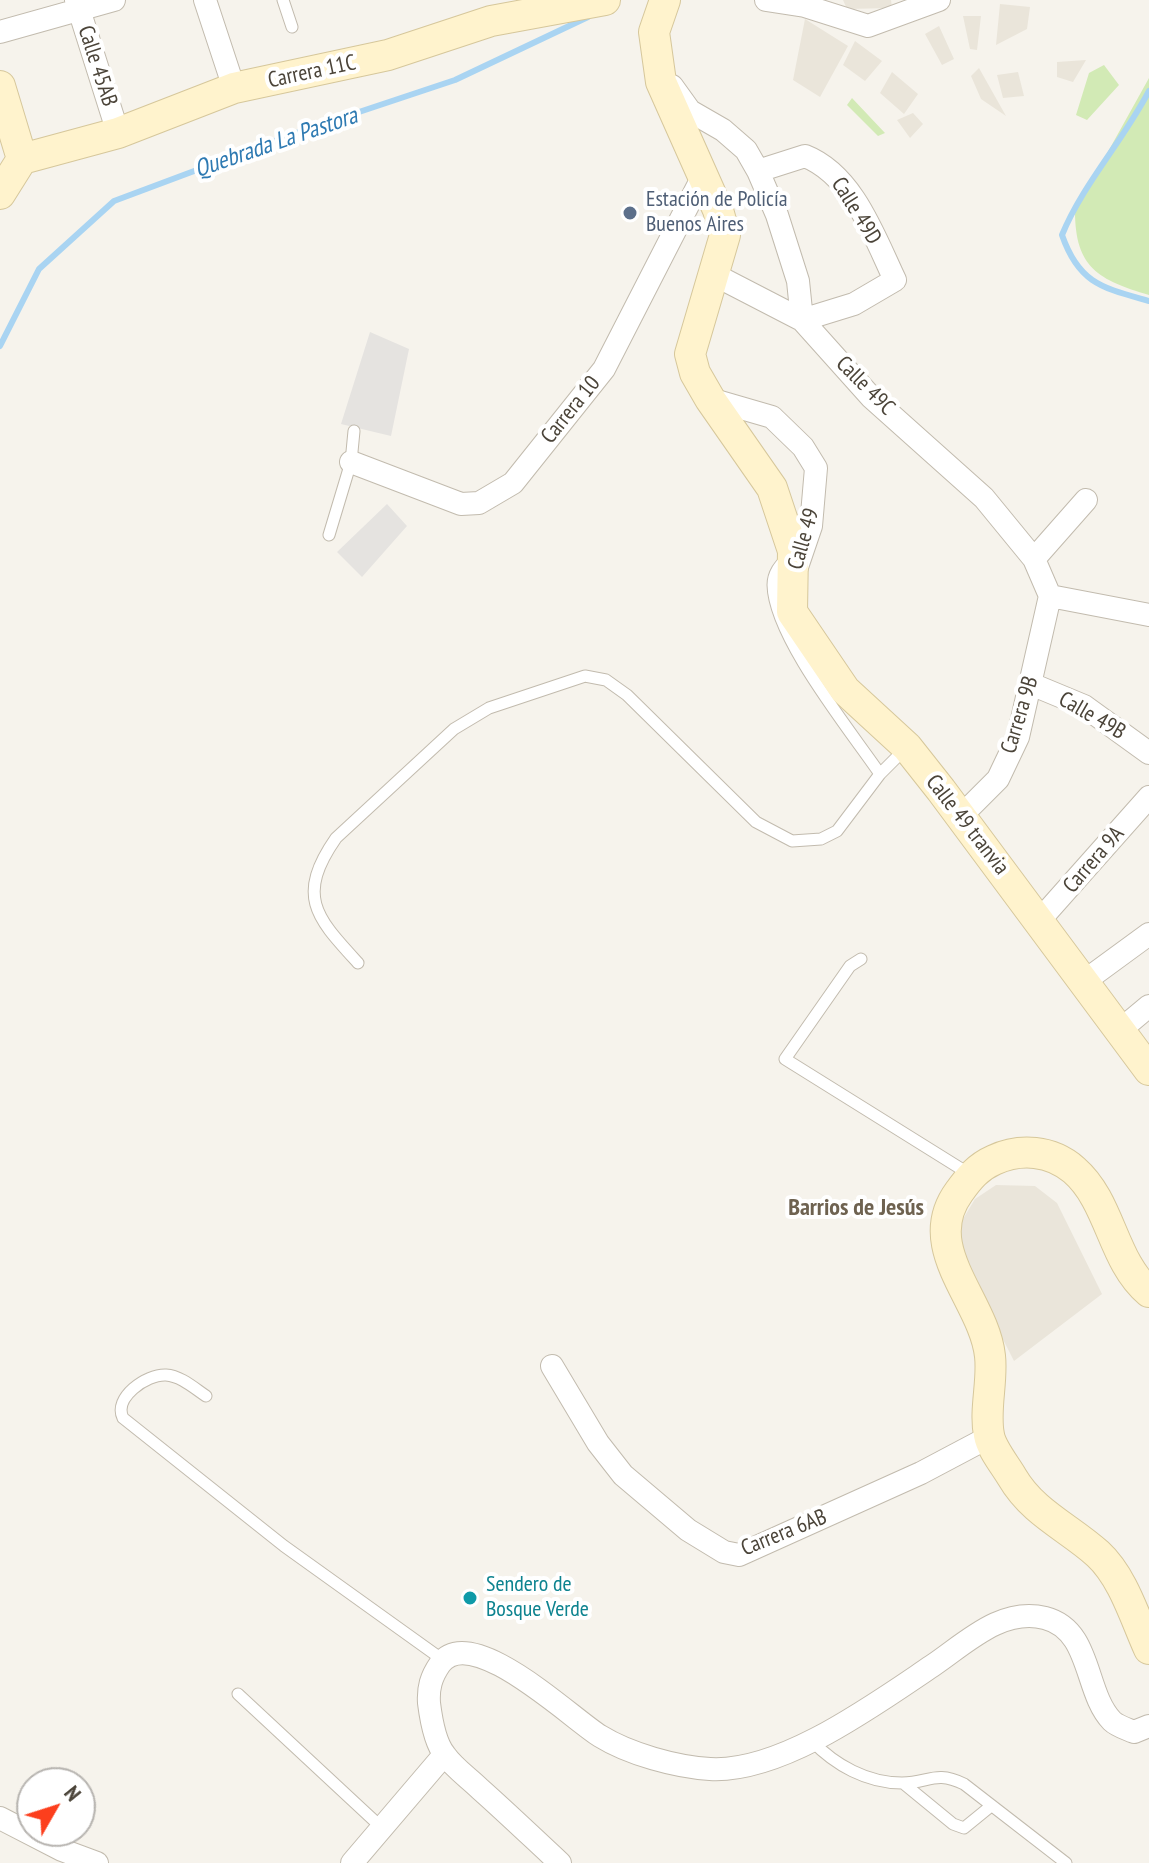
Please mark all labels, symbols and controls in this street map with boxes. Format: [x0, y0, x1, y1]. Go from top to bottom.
street label: Calle 45AB [72, 22, 122, 110]
street label: Carrera 11C [266, 50, 358, 94]
water label: Quebrada La Pastora [191, 102, 361, 184]
street label: Calle 49D [825, 173, 887, 249]
place label: Estación de Policía Buenos Aires [646, 187, 788, 238]
marker: Estación de Policía Buenos Aires [621, 204, 639, 222]
street label: Calle 49C [830, 351, 900, 421]
street label: Carrera 10 [536, 371, 606, 449]
street label: Calle 49 [783, 505, 825, 573]
street label: Carrera 9B [996, 673, 1044, 757]
street label: Calle 49B [1054, 686, 1130, 746]
street label: Calle 49 tranvia [920, 770, 1014, 880]
street label: Carrera 9A [1058, 821, 1130, 899]
district label: Barrios de Jesús [788, 1194, 924, 1222]
street label: Carrera 6AB [737, 1504, 831, 1562]
place label: Sendero de Bosque Verde [486, 1572, 589, 1624]
marker: Sendero de Bosque Verde [461, 1589, 479, 1607]
north arrow [16, 1767, 96, 1847]
text: N [58, 1780, 88, 1807]

